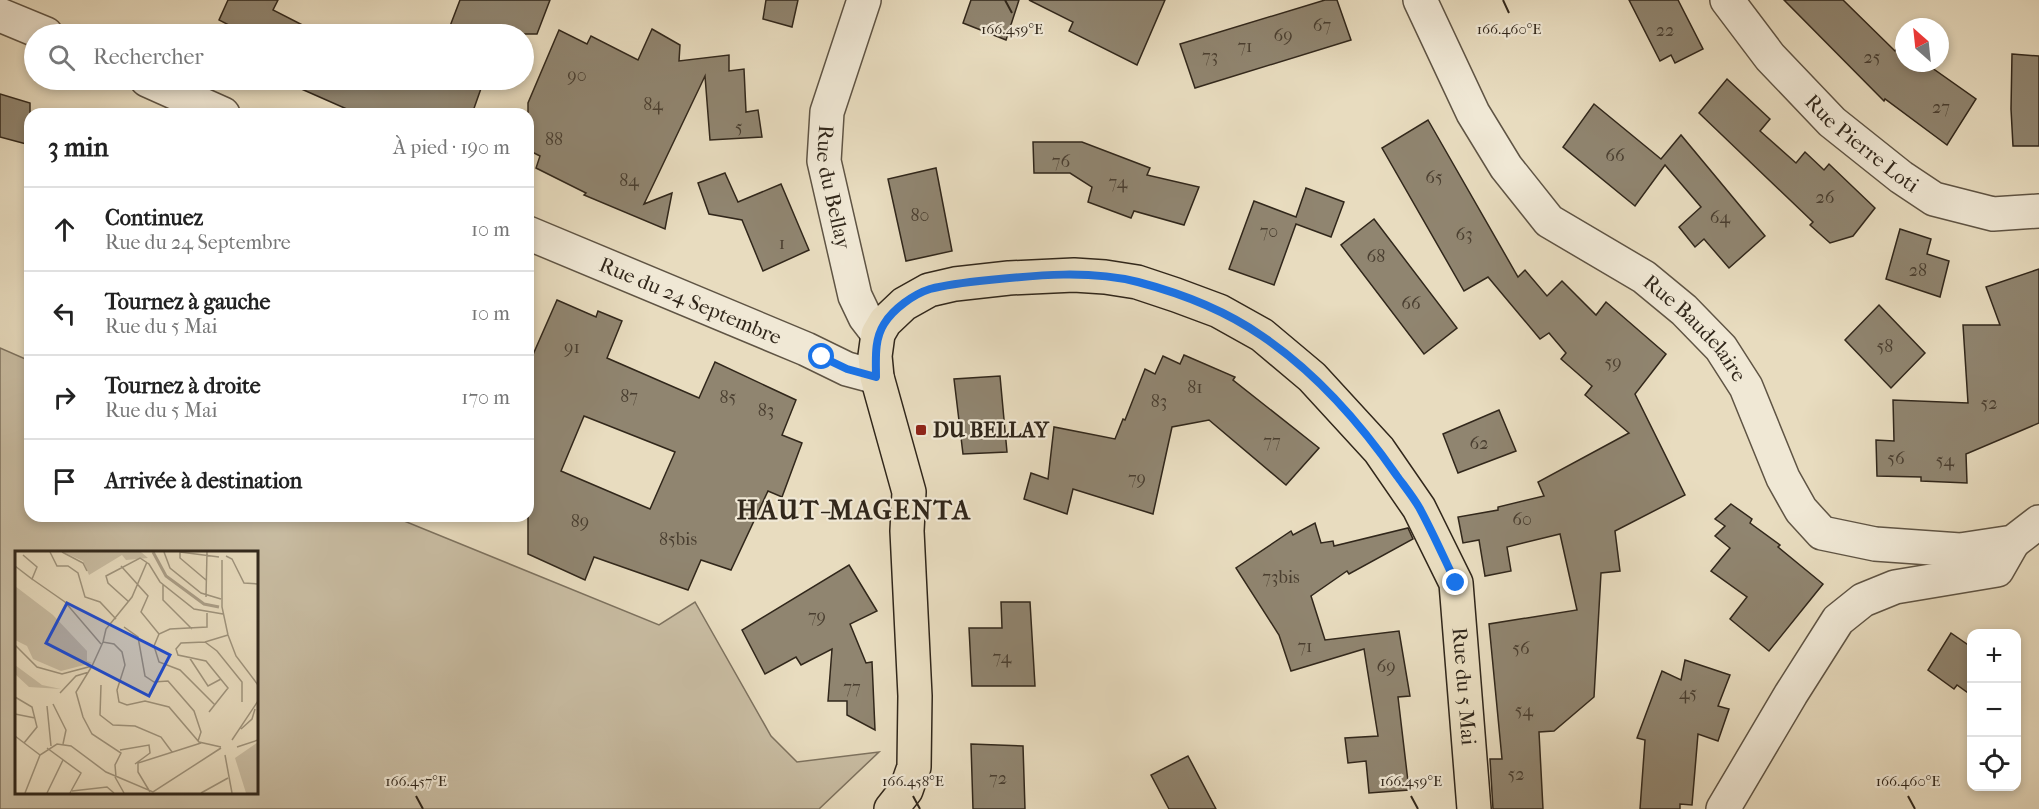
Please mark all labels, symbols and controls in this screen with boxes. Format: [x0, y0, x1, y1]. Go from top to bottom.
house number: 67 [1313, 15, 1331, 36]
north arrow [1895, 18, 1949, 72]
text: 166.459°E [981, 20, 1043, 38]
text: 166.460°E [1477, 20, 1541, 38]
house number: 22 [1656, 20, 1674, 41]
search box [24, 24, 534, 90]
house number: 69 [1273, 25, 1293, 46]
house number: 71 [1237, 36, 1253, 57]
icon: search [45, 41, 78, 74]
text: Rechercher [93, 44, 204, 70]
house number: 73 [1202, 46, 1218, 67]
house number: 25 [1863, 47, 1881, 68]
house number: 90 [567, 65, 587, 86]
street label: Rue Pierre Loti [1800, 90, 1923, 197]
house number: 84 [643, 94, 663, 115]
house number: 27 [1932, 97, 1950, 118]
house number: 5 [735, 117, 743, 138]
street label: Rue du Bellay [812, 124, 856, 252]
house number: 88 [545, 129, 563, 150]
text: 3 min [48, 132, 109, 163]
text: À pied · 190 m [393, 136, 510, 159]
house number: 66 [1605, 145, 1625, 166]
house number: 76 [1052, 151, 1070, 172]
house number: 65 [1425, 167, 1443, 188]
house number: 84 [619, 170, 639, 191]
house number: 74 [1109, 172, 1128, 193]
house number: 26 [1815, 187, 1835, 208]
text: Continuez [105, 205, 203, 231]
house number: 80 [911, 205, 929, 226]
house number: 64 [1710, 207, 1731, 228]
icon: ahead [48, 213, 81, 246]
text: 10 m [471, 218, 510, 241]
house number: 70 [1260, 221, 1278, 242]
house number: 63 [1455, 224, 1473, 245]
text: Rue du 24 Septembre [105, 231, 291, 254]
house number: 1 [779, 233, 785, 254]
house number: 68 [1367, 246, 1385, 267]
street label: Rue du 24 Septembre [596, 252, 785, 349]
house number: 28 [1909, 260, 1927, 281]
street label: Rue Baudelaire [1639, 270, 1751, 386]
text: Tournez à gauche [105, 289, 270, 315]
house number: 66 [1401, 293, 1421, 314]
icon: left [48, 297, 81, 330]
text: 10 m [471, 302, 510, 325]
text: Rue du 5 Mai [105, 315, 217, 338]
house number: 58 [1877, 336, 1893, 357]
house number: 91 [564, 337, 580, 358]
route start [808, 343, 834, 369]
house number: 59 [1604, 352, 1622, 373]
text: Tournez à droite [105, 373, 261, 399]
house number: 81 [1187, 377, 1203, 398]
icon: right [48, 381, 81, 414]
text: 170 m [461, 386, 510, 409]
house number: 87 [620, 386, 638, 407]
house number: 85 [720, 387, 737, 408]
house number: 83 [1151, 391, 1167, 412]
house number: 52 [1980, 393, 1998, 414]
text: Rue du 5 Mai [105, 399, 217, 422]
house number: 83 [758, 400, 774, 421]
place label: DU BELLAY [933, 418, 1051, 442]
marker: DU BELLAY [914, 423, 928, 437]
house number: 77 [1263, 431, 1281, 452]
house number: 62 [1469, 433, 1489, 454]
house number: 56 [1887, 448, 1905, 469]
house number: 54 [1936, 450, 1955, 471]
icon: arrive [48, 465, 81, 498]
text: Arrivée à destination [105, 468, 302, 494]
house number: 79 [1128, 468, 1146, 489]
district label: HAUT-MAGENTA [737, 494, 971, 526]
house number: 60 [1512, 509, 1532, 530]
house number: 89 [571, 511, 589, 532]
house number: 85bis [659, 529, 697, 550]
inset map [15, 551, 258, 794]
house number: 73bis [1262, 567, 1300, 588]
route end [1442, 569, 1468, 595]
house number: 79 [808, 606, 826, 627]
street label: Rue du 5 Mai [1448, 626, 1481, 746]
map controls [1967, 629, 2021, 791]
button: + [1967, 629, 2021, 683]
house number: 71 [1297, 636, 1313, 657]
house number: 56 [1512, 638, 1530, 659]
house number: 74 [993, 647, 1012, 668]
house number: 69 [1376, 656, 1396, 677]
house number: 77 [843, 677, 861, 698]
house number: 45 [1679, 683, 1697, 704]
button: − [1967, 683, 2021, 737]
house number: 54 [1515, 700, 1534, 721]
button: locate [1967, 737, 2021, 791]
house number: 52 [1507, 764, 1525, 785]
house number: 72 [989, 768, 1007, 789]
text: 166.457°E [385, 772, 447, 790]
text: 166.458°E [882, 772, 944, 790]
text: 166.459°E [1380, 772, 1442, 790]
text: 166.460°E [1876, 772, 1940, 790]

